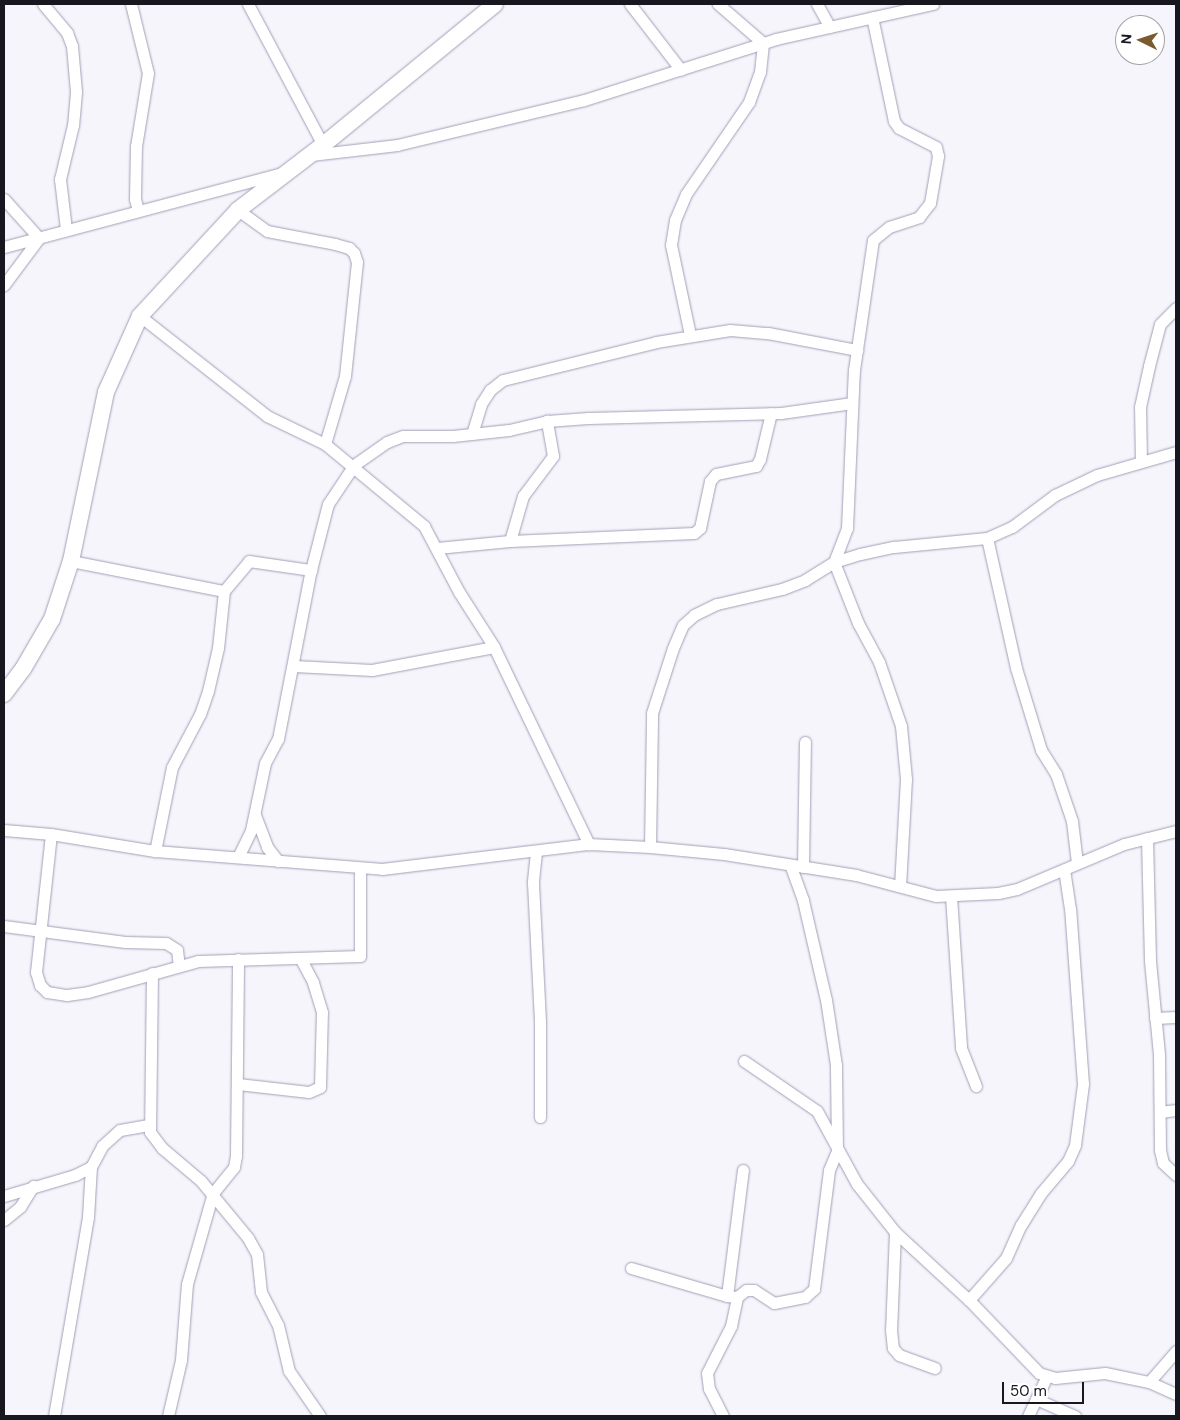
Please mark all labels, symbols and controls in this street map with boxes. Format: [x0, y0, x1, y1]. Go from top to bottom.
north arrow [1115, 15, 1165, 65]
text: N [1117, 33, 1135, 45]
scale bar [1005, 1372, 1088, 1404]
text: 50 m [1010, 1381, 1047, 1401]

